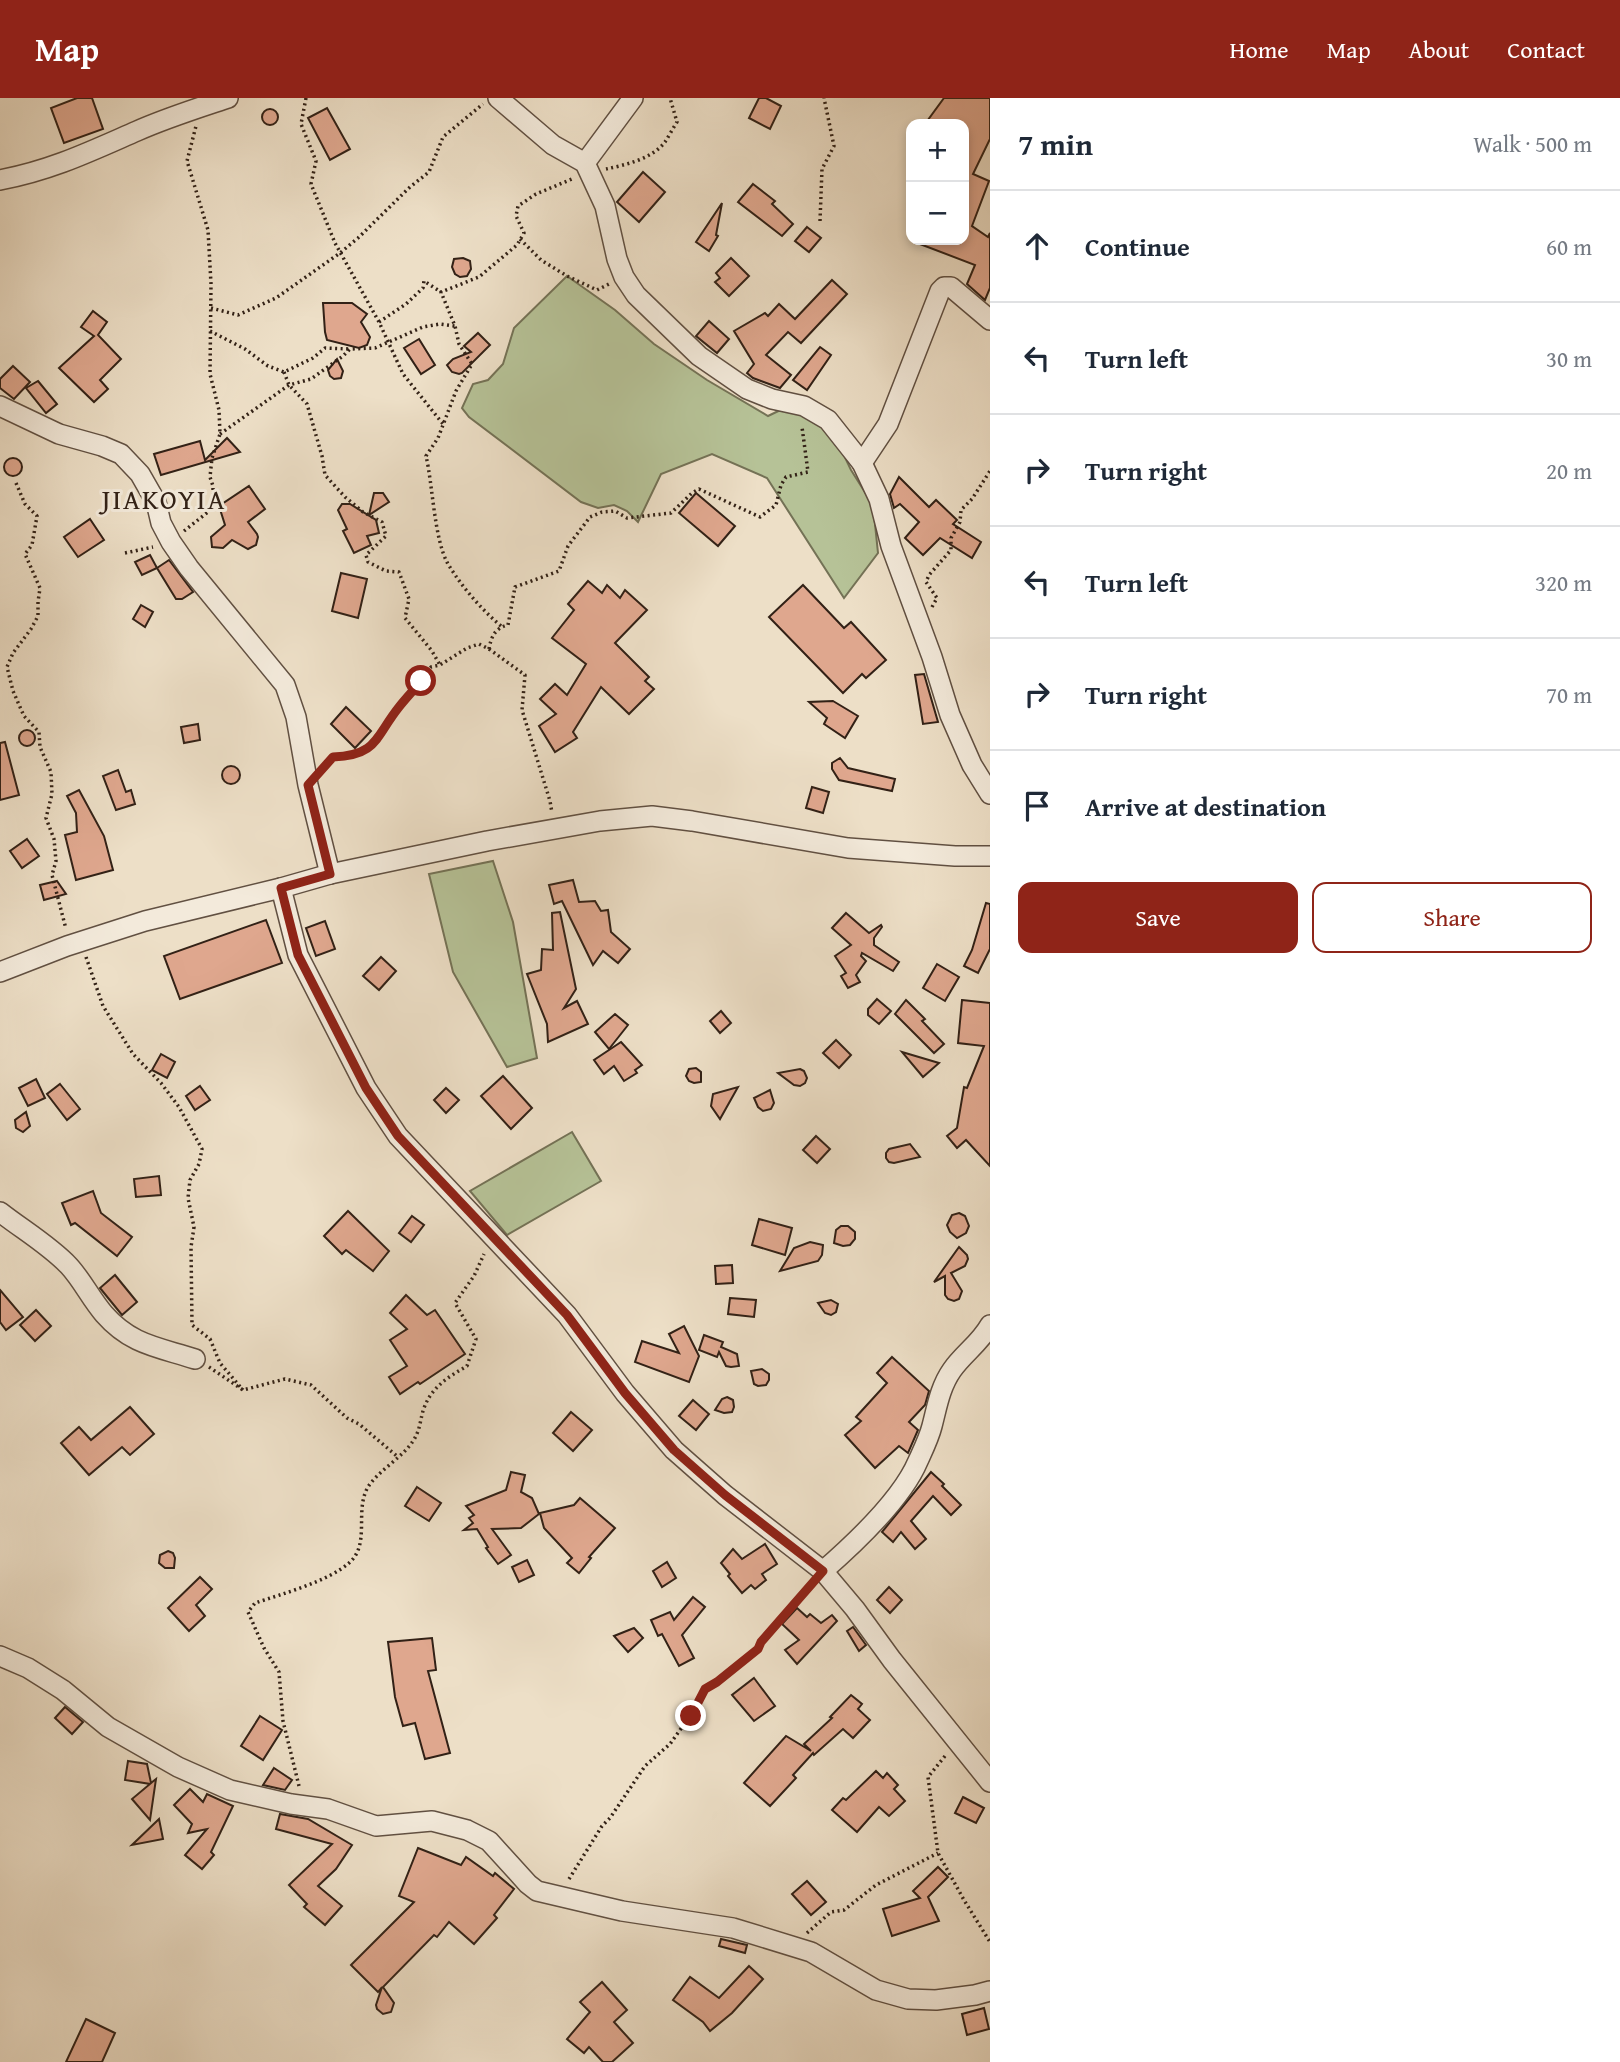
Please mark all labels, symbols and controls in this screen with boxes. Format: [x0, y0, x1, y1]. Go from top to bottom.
text: Map [35, 25, 99, 73]
text: Home [1230, 32, 1289, 67]
text: Map [1327, 32, 1371, 67]
text: About [1409, 32, 1469, 67]
text: Contact [1507, 32, 1585, 67]
map controls [906, 119, 969, 245]
button: + [906, 119, 969, 182]
text: 7 min [1018, 122, 1093, 166]
text: Walk · 500 m [1473, 127, 1592, 160]
button: − [906, 182, 969, 245]
icon: ahead [1018, 227, 1056, 265]
text: Continue [1085, 227, 1190, 266]
text: 60 m [1546, 230, 1592, 263]
icon: left [1018, 339, 1056, 377]
text: Turn left [1085, 339, 1188, 378]
text: 30 m [1546, 342, 1592, 375]
icon: right [1018, 451, 1056, 489]
text: Turn right [1085, 451, 1207, 490]
text: 20 m [1546, 454, 1592, 487]
district label: JIAKOYIA [99, 478, 226, 519]
icon: left [1018, 563, 1056, 601]
text: Turn left [1085, 563, 1188, 602]
text: 320 m [1535, 566, 1592, 599]
route start [405, 665, 436, 696]
icon: right [1018, 675, 1056, 713]
text: Turn right [1085, 675, 1207, 714]
text: 70 m [1546, 678, 1592, 711]
icon: arrive [1018, 787, 1056, 825]
text: Arrive at destination [1085, 787, 1326, 826]
button: Save [1018, 882, 1298, 953]
button: Share [1312, 882, 1592, 953]
route end [675, 1700, 706, 1731]

